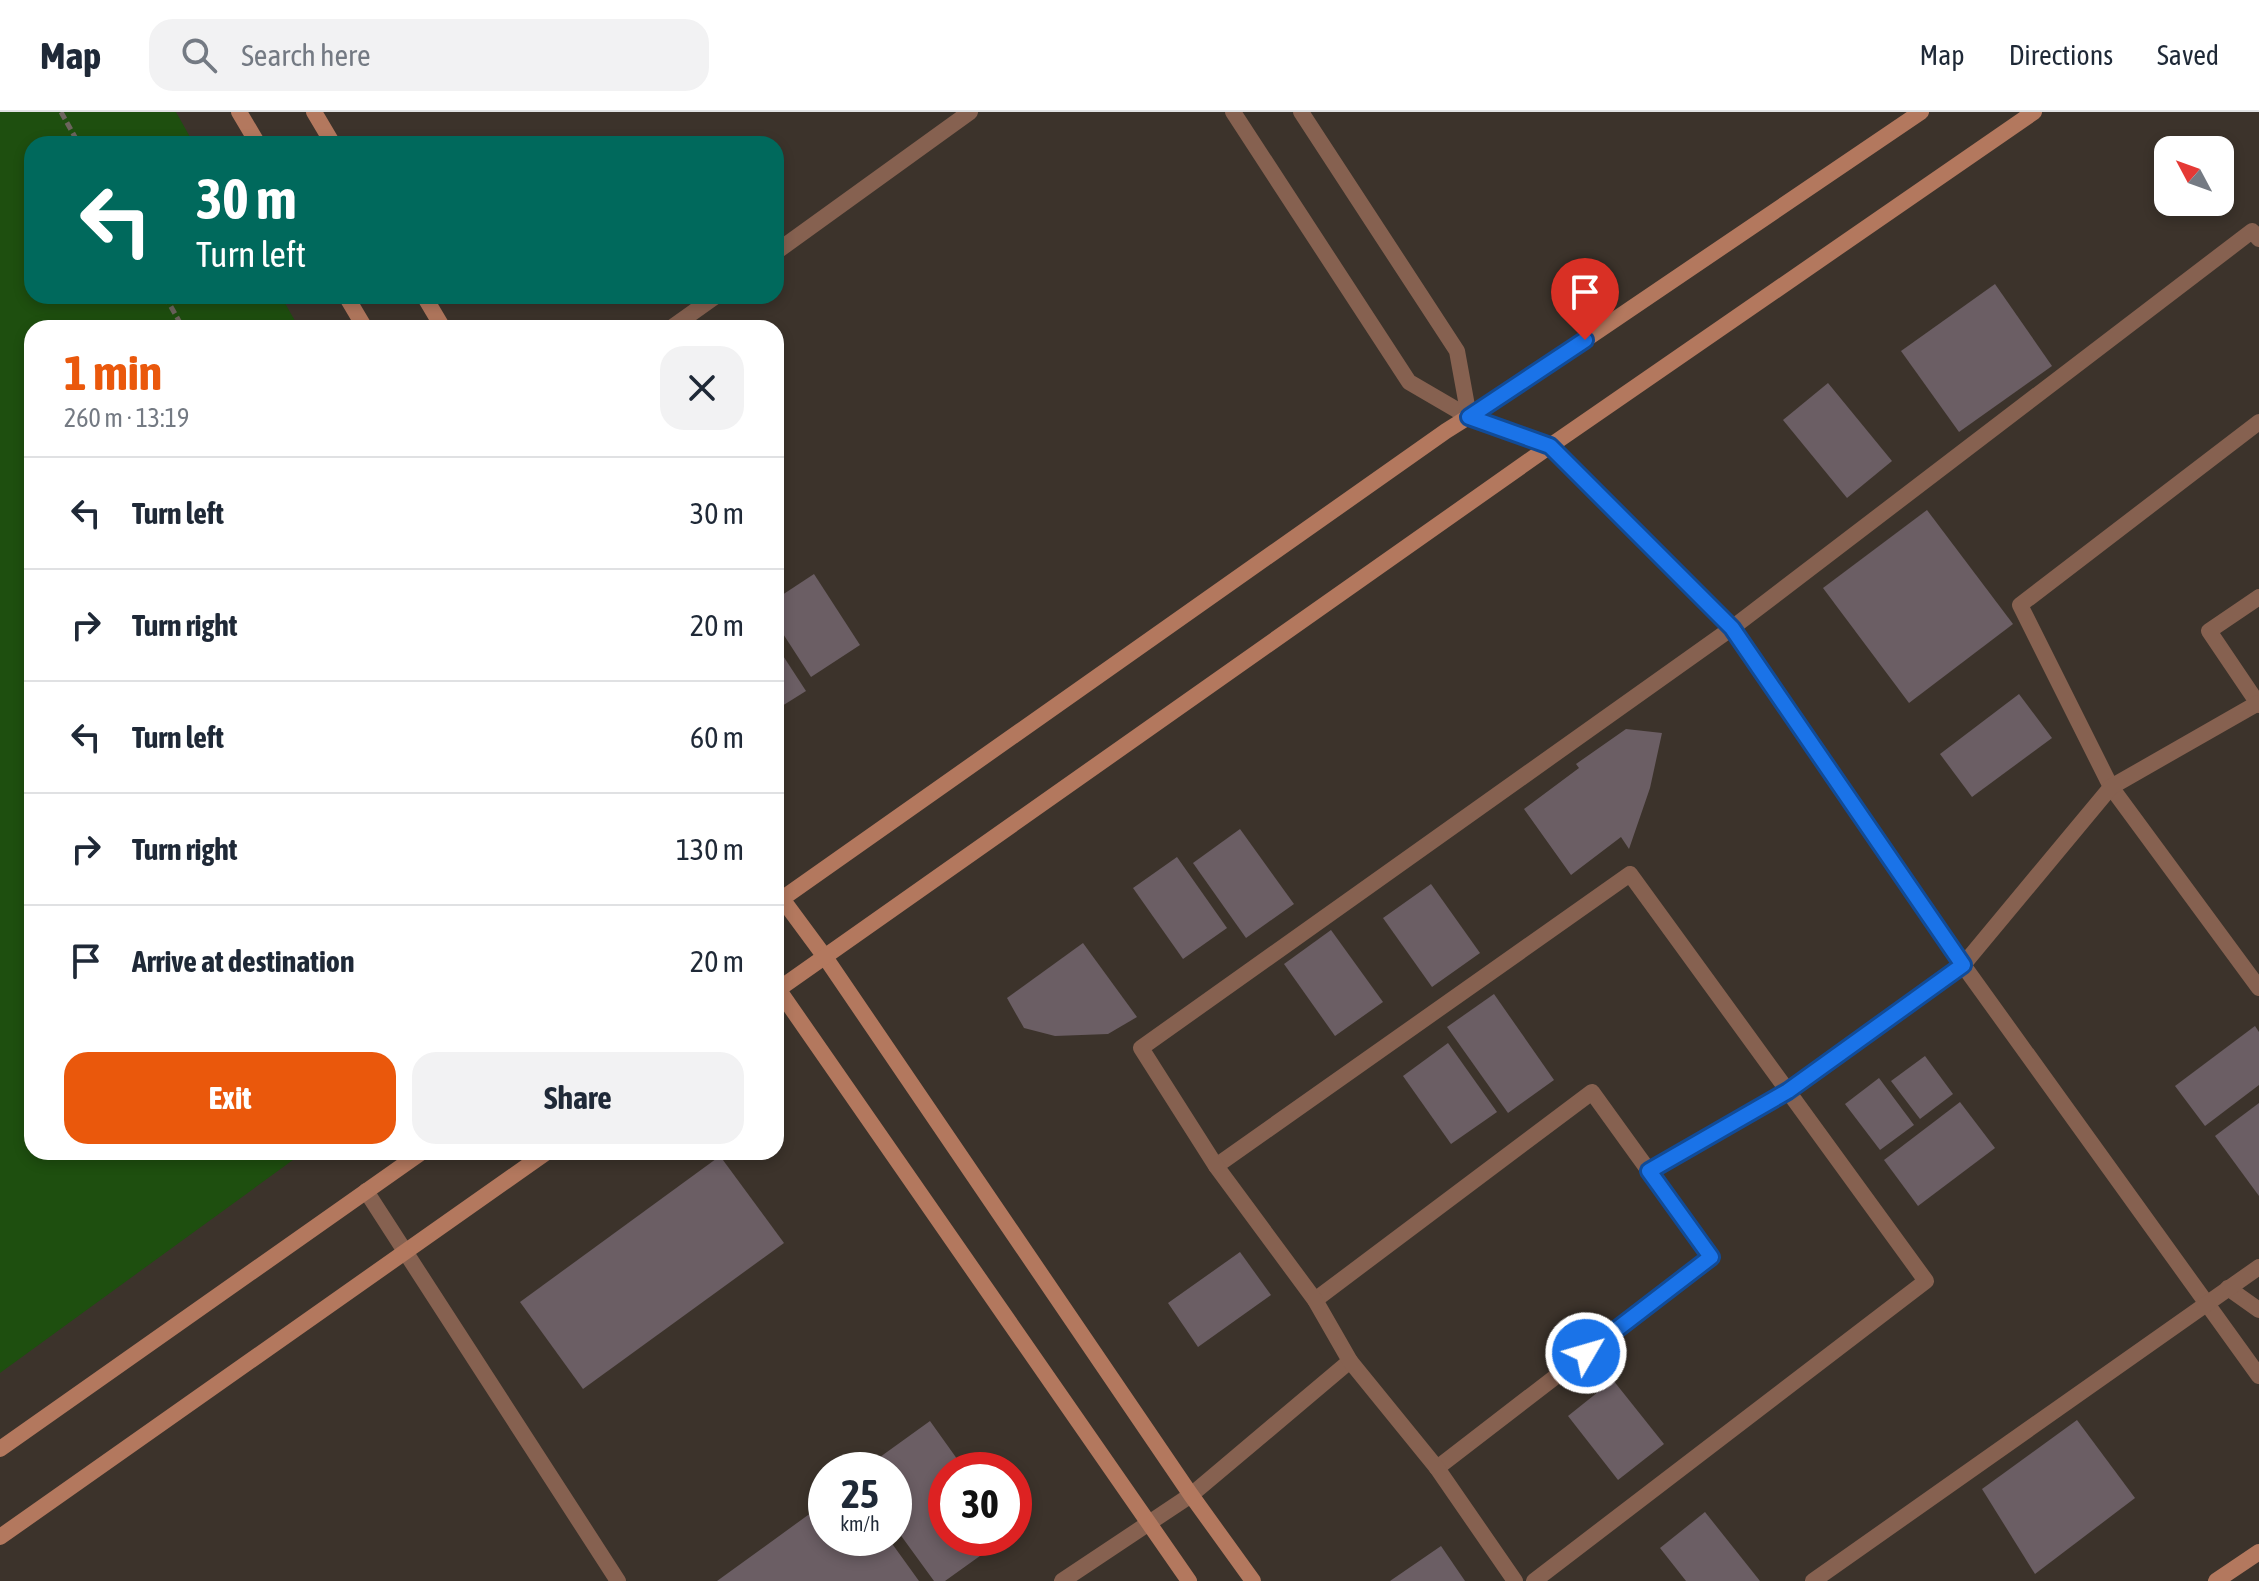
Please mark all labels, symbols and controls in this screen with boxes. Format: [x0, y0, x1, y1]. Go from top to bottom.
search box [149, 19, 709, 91]
icon: search [177, 33, 221, 77]
text: Map [40, 34, 101, 77]
text: Search here [241, 38, 371, 72]
text: Map [1920, 39, 1965, 71]
text: Directions [2009, 39, 2113, 71]
text: Saved [2157, 39, 2219, 71]
north arrow [2154, 136, 2234, 216]
map controls [2154, 136, 2234, 216]
text: 30 m [196, 167, 297, 231]
icon: left [64, 168, 168, 272]
text: Turn left [196, 233, 306, 275]
pin [1551, 258, 1619, 340]
icon: arrive [1563, 270, 1607, 314]
text: 1 min [64, 345, 162, 400]
button: close [660, 346, 744, 430]
text: 260 m · 13:19 [64, 403, 189, 433]
icon: left [64, 491, 108, 535]
text: Turn left [132, 496, 224, 530]
text: 30 m [690, 496, 744, 530]
icon: right [64, 603, 108, 647]
text: Turn right [132, 608, 238, 642]
text: 20 m [690, 608, 744, 642]
icon: left [64, 715, 108, 759]
text: Turn left [132, 720, 224, 754]
text: 60 m [690, 720, 744, 754]
icon: right [64, 827, 108, 871]
text: Turn right [132, 832, 238, 866]
text: 130 m [676, 832, 744, 866]
icon: arrive [64, 939, 108, 983]
text: Arrive at destination [132, 944, 354, 978]
text: 20 m [690, 944, 744, 978]
button: Exit [64, 1052, 396, 1144]
button: Share [412, 1052, 744, 1144]
position arrow [1544, 1311, 1628, 1395]
speed limit sign: 30 [928, 1452, 1032, 1556]
text: 25 [841, 1471, 879, 1516]
text: km/h [840, 1512, 880, 1535]

